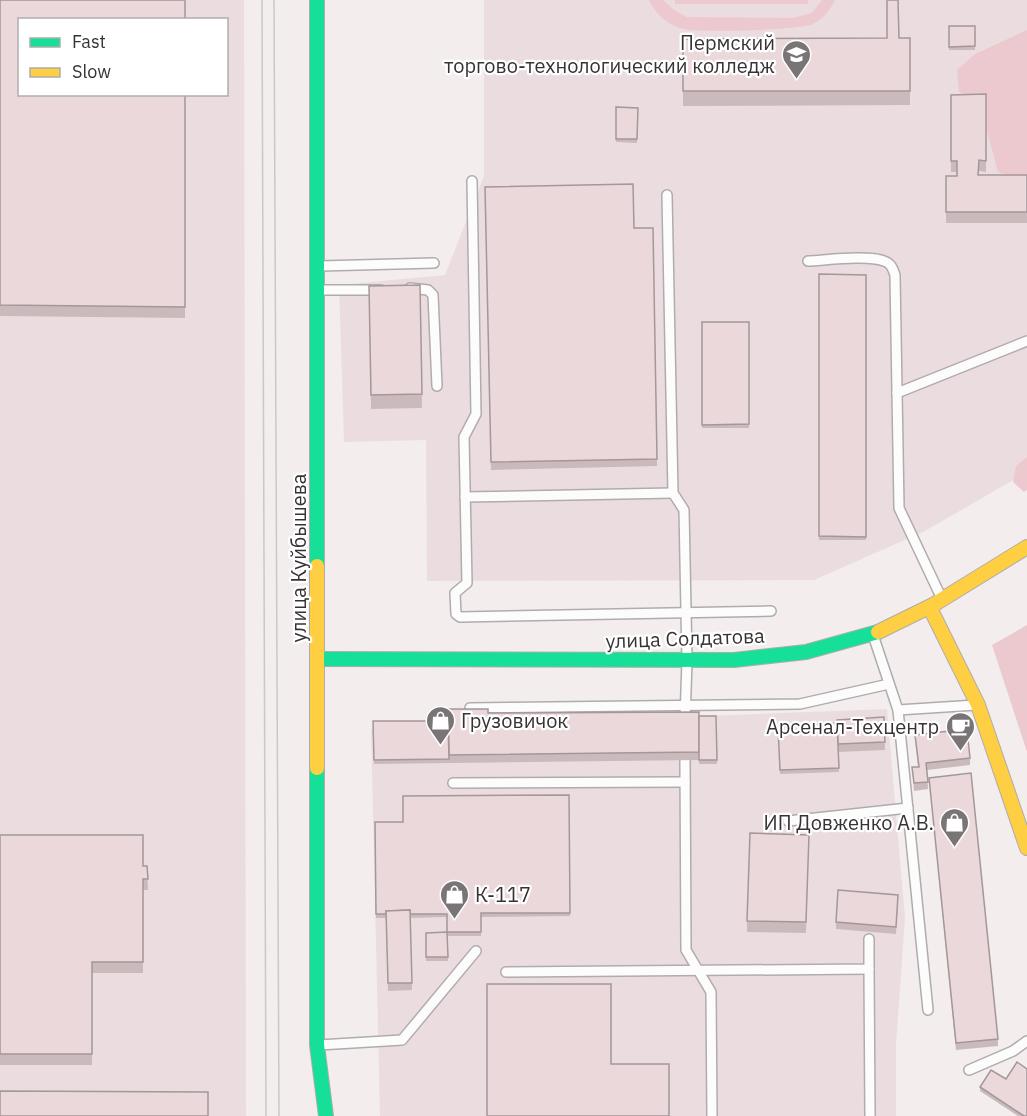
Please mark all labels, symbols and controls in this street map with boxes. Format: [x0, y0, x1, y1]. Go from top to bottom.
legend [18, 18, 228, 96]
place label: Пермский торгово-технологический колледж [444, 29, 775, 79]
text: Fast [72, 30, 106, 53]
school or university icon: Пермский торгово-технологический колледж [780, 38, 812, 80]
text: Slow [72, 60, 111, 83]
street label: улица Куйбышева [285, 473, 312, 643]
street label: улица Солдатова [605, 622, 765, 654]
shop icon: Грузовичок [424, 704, 456, 746]
place label: Грузовичок [461, 707, 568, 734]
cafe icon: Арсенал-Техцентр [944, 710, 976, 752]
place label: Арсенал-Техцентр [766, 713, 939, 740]
shop icon: ИП Довженко А.В. [939, 806, 971, 848]
place label: ИП Довженко А.В. [764, 809, 934, 836]
shop icon: К-117 [438, 878, 470, 920]
place label: К-117 [475, 881, 531, 908]

